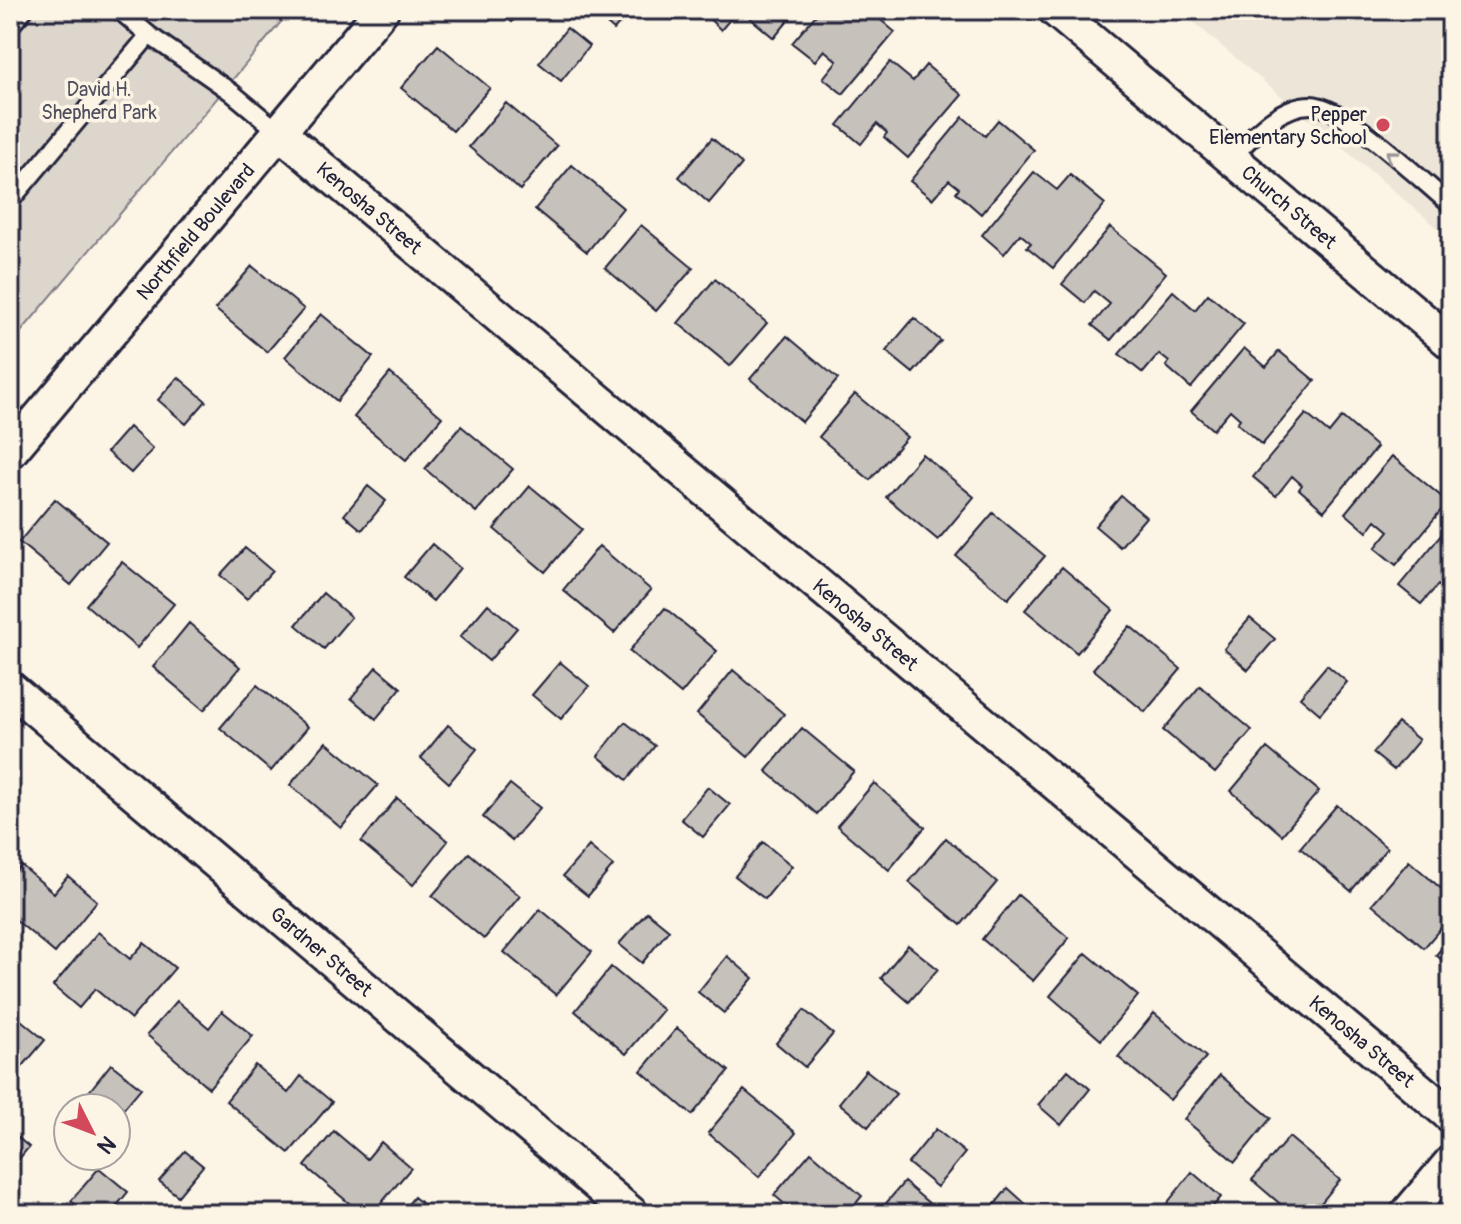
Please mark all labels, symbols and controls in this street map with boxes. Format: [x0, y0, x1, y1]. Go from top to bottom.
park label: David H. Shepherd Park [41, 77, 157, 125]
place label: Pepper Elementary School [1209, 102, 1367, 150]
marker: Pepper Elementary School [1374, 116, 1392, 134]
one-way arrow [1386, 150, 1400, 165]
street label: Kenosha Street [311, 157, 428, 260]
street label: Northfield Boulevard [131, 159, 260, 305]
street label: Church Street [1236, 160, 1342, 255]
street label: Kenosha Street [807, 573, 924, 677]
street label: Gardner Street [265, 902, 378, 1003]
street label: Kenosha Street [1304, 990, 1420, 1094]
north arrow [52, 1092, 132, 1172]
text: N [91, 1130, 122, 1160]

